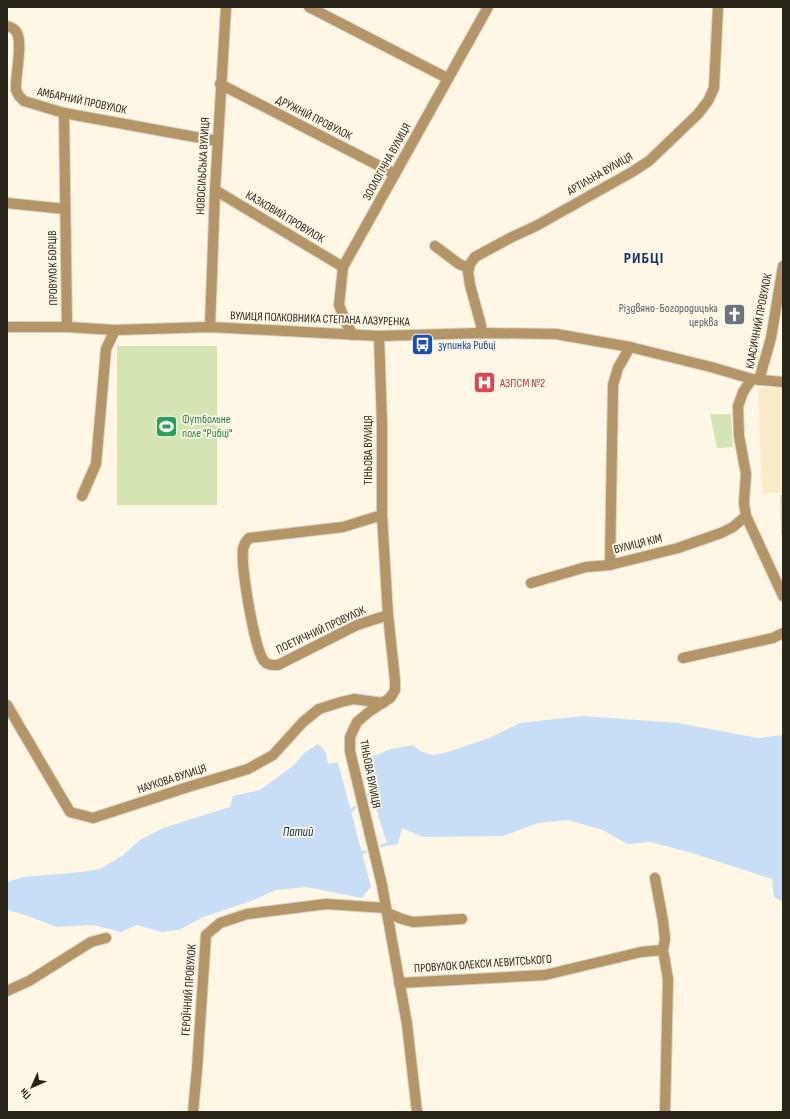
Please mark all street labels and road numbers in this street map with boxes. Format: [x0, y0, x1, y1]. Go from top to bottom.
street label: АМБАРНИЙ ПРОВУЛОК [35, 84, 129, 118]
street label: ДРУЖНІЙ ПРОВУЛОК [273, 92, 355, 144]
street label: НОВОСІЛЬСЬКА ВУЛИЦЯ [193, 117, 213, 215]
street label: ЗООЛОГІЧНА ВУЛИЦЯ [360, 121, 414, 203]
street label: АРТІЛЬНА ВУЛИЦЯ [564, 149, 636, 199]
street label: КАЗКОВИЙ ПРОВУЛОК [243, 188, 328, 247]
street label: ПРОВУЛОК БОРЦІВ [45, 230, 61, 306]
street label: КЛАСИЧНИЙ ПРОВУЛОК [742, 271, 776, 370]
street label: ВУЛИЦЯ ПОЛКОВНИКА СТЕПАНА ЛАЗУРЕНКА [230, 308, 411, 330]
street label: ТІНЬОВА ВУЛИЦЯ [361, 415, 376, 485]
street label: ВУЛИЦЯ КІМ [612, 531, 664, 557]
street label: ПОЕТИЧНИЙ ПРОВУЛОК [274, 602, 369, 657]
street label: ТІНЬОВА ВУЛИЦЯ [356, 739, 384, 809]
street label: НАУКОВА ВУЛИЦЯ [136, 761, 208, 797]
street label: ГЕРОЇЧНИЙ ПРОВУЛОК [178, 943, 200, 1036]
street label: ПРОВУЛОК ОЛЕКСИ ЛЕВИТСЬКОГО [414, 952, 553, 976]

